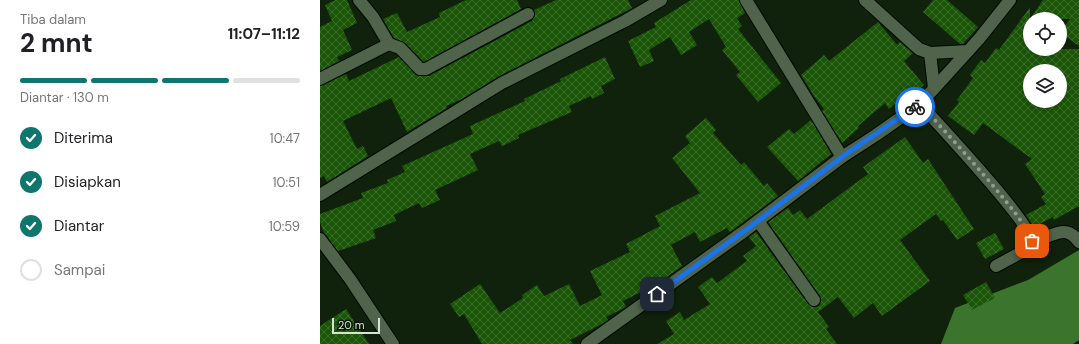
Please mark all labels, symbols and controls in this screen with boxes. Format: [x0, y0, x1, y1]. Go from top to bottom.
text: Tiba dalam [20, 11, 86, 28]
map controls [1023, 12, 1067, 108]
button: locate [1023, 12, 1067, 56]
text: 11:07–11:12 [228, 24, 300, 44]
text: 2 mnt [20, 26, 93, 60]
button: layers [1023, 64, 1067, 108]
courier [895, 87, 935, 127]
text: Diantar · 130 m [20, 89, 109, 106]
icon: bike [904, 96, 926, 118]
icon: check [20, 127, 42, 149]
text: Diterima [54, 128, 113, 148]
text: 10:47 [270, 130, 300, 147]
icon: check [20, 171, 42, 193]
text: Disiapkan [54, 172, 121, 192]
text: 10:51 [272, 174, 300, 191]
icon: check [20, 215, 42, 237]
text: Diantar [54, 216, 104, 236]
text: 10:59 [269, 218, 300, 235]
pin [1015, 224, 1049, 258]
icon: bag [1021, 230, 1043, 252]
text: Sampai [54, 260, 105, 280]
pin [640, 277, 674, 311]
icon: home [646, 283, 668, 305]
scale bar [332, 316, 380, 335]
text: 20 m [338, 318, 364, 332]

